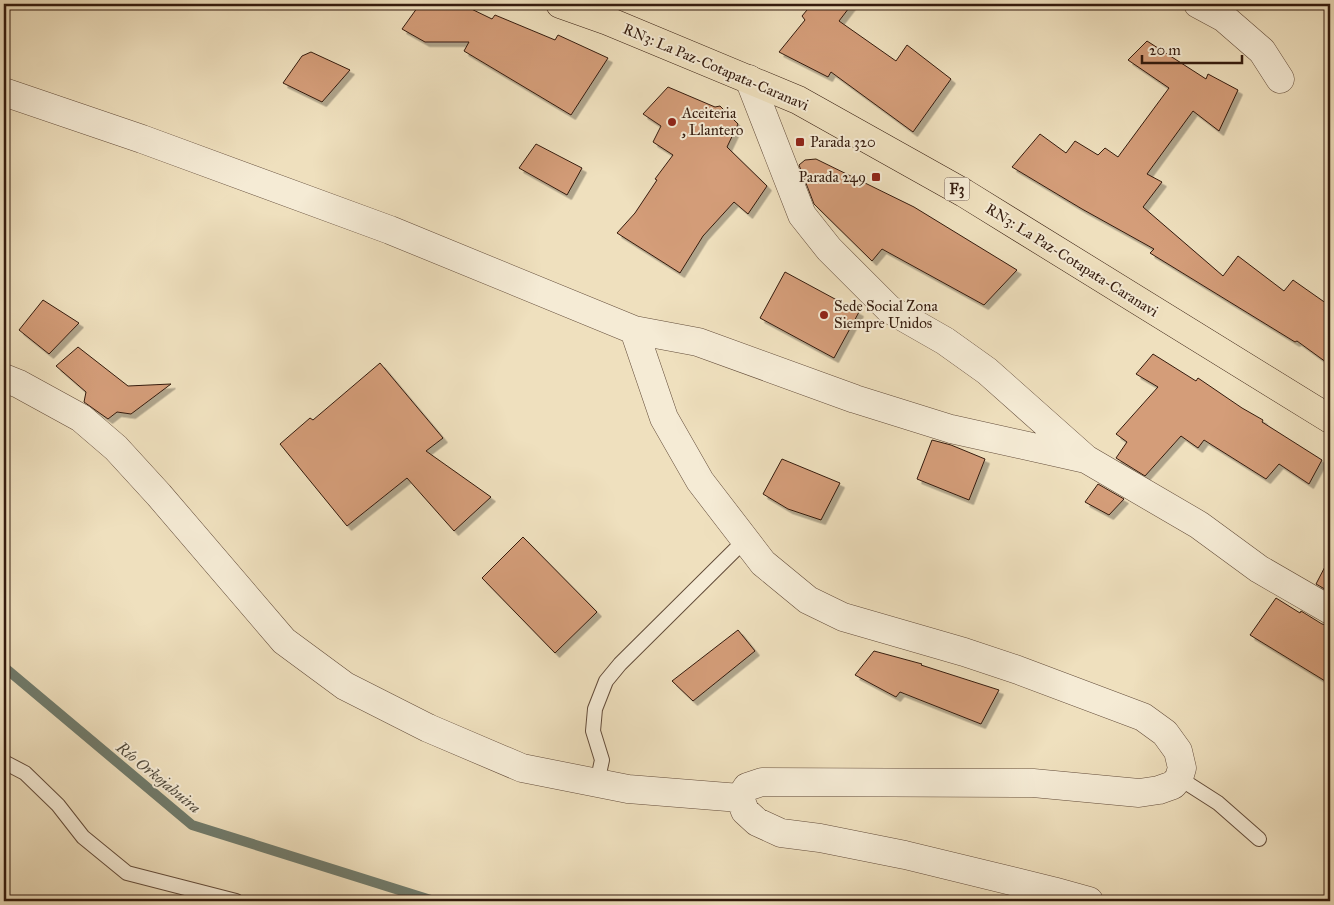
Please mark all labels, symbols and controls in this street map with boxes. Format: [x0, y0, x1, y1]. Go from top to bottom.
street label: RN3: La Paz-Cotapata-Caranavi [620, 20, 812, 114]
scale bar [1142, 32, 1242, 64]
text: 20 m [1149, 41, 1181, 59]
place label: Aceiteria , Llantero [681, 104, 744, 139]
marker: Aceiteria , Llantero [666, 116, 678, 128]
place label: Parada 320 [810, 133, 876, 151]
marker: Parada 320 [794, 136, 806, 148]
place label: Parada 249 [798, 168, 866, 186]
marker: Parada 249 [870, 171, 882, 183]
road number: F3 [944, 178, 970, 200]
street label: RN3: La Paz-Cotapata-Caranavi [982, 199, 1162, 321]
place label: Sede Social Zona Siempre Unidos [834, 297, 938, 332]
marker: Sede Social Zona Siempre Unidos [818, 309, 830, 321]
water label: Río Orkojahuira [111, 737, 205, 818]

